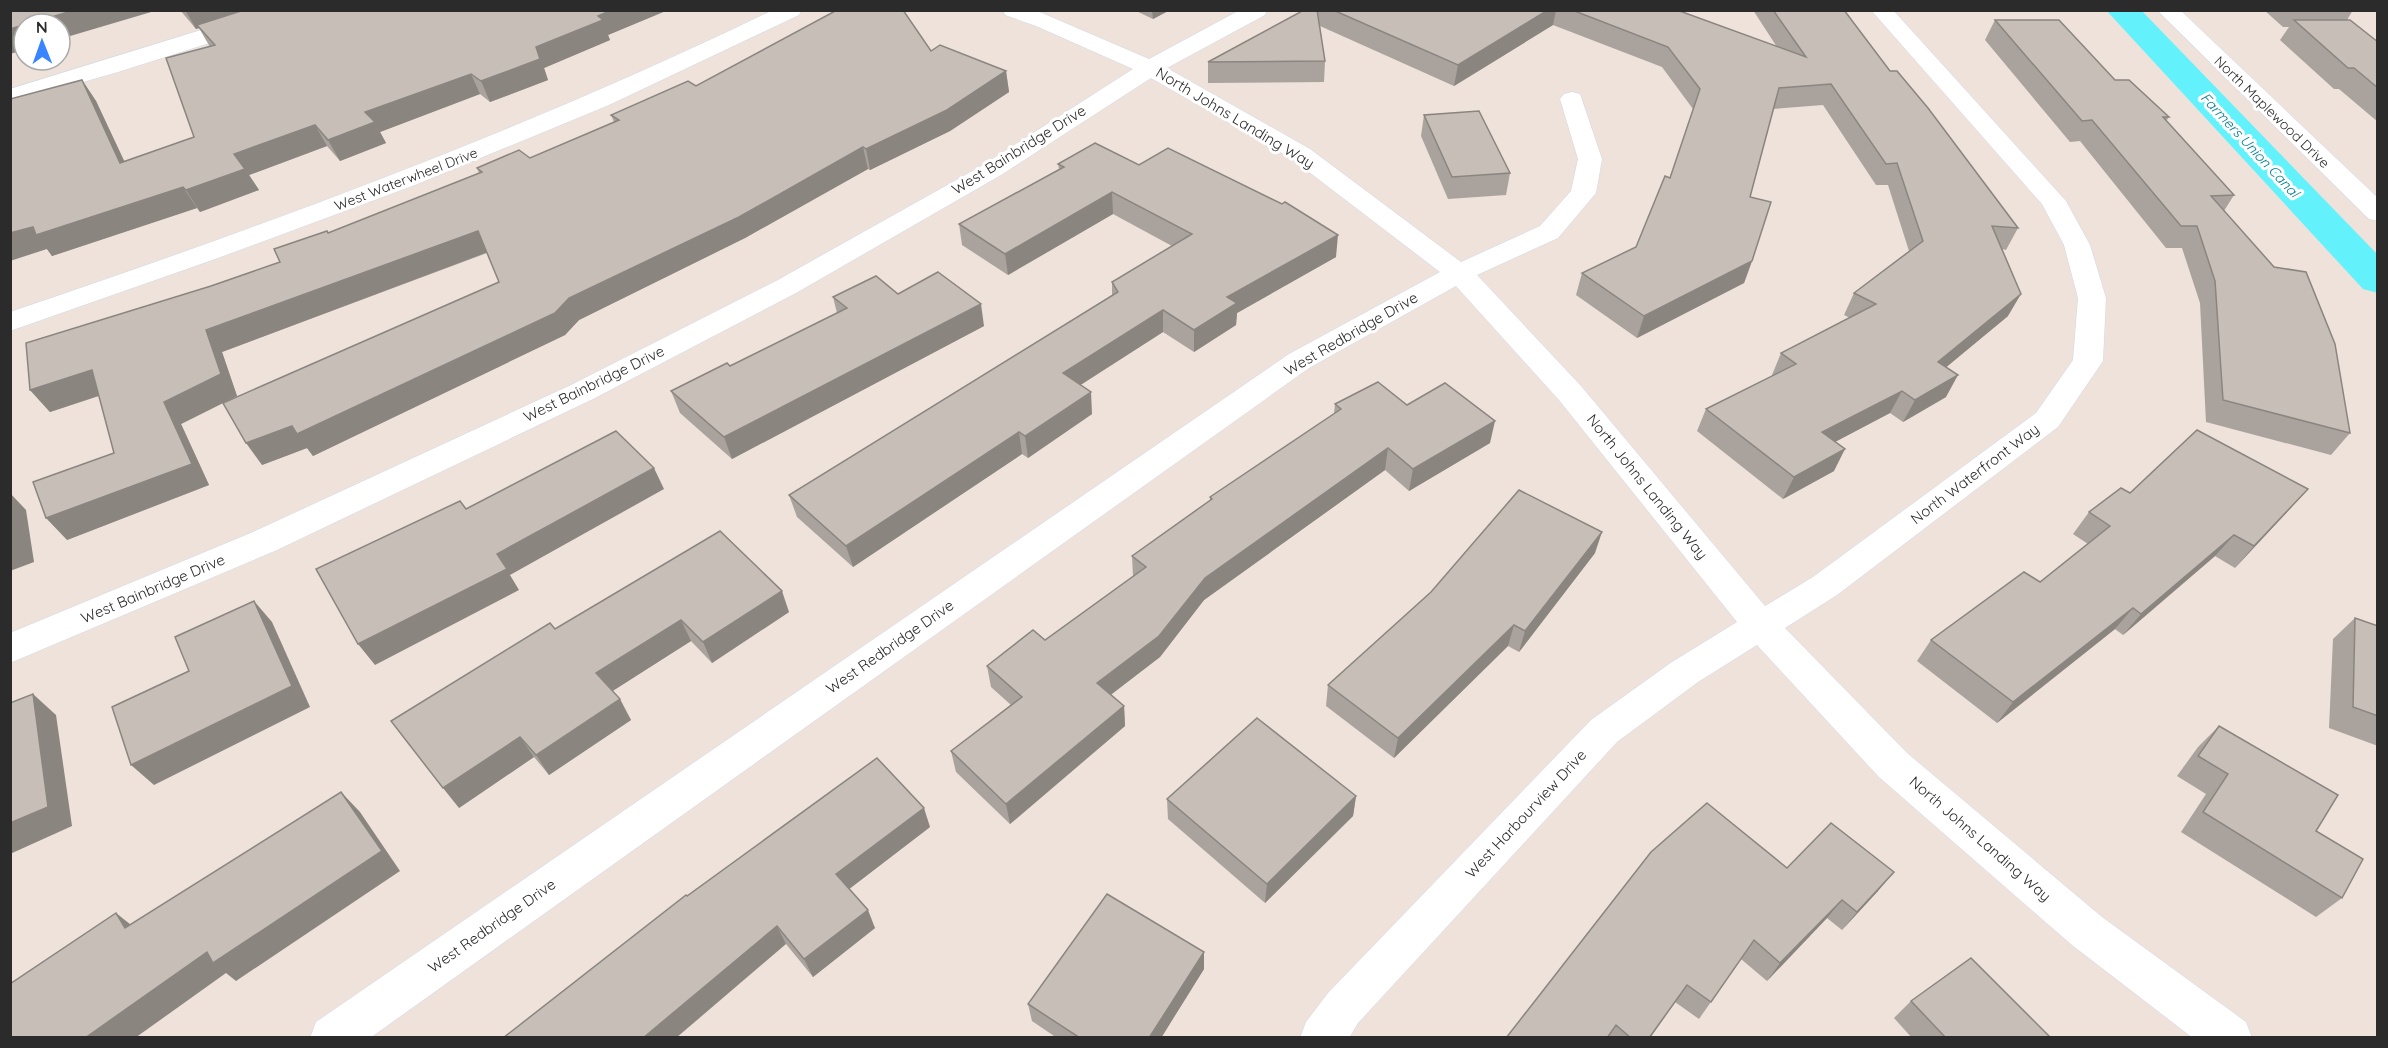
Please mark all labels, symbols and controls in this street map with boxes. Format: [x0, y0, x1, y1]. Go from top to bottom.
north arrow [12, 12, 72, 72]
text: N [36, 17, 48, 37]
street label: North Maplewood Drive [2211, 52, 2334, 172]
street label: North Johns Landing Way [1153, 63, 1318, 172]
water label: Farmers Union Canal [2197, 89, 2304, 202]
street label: West Bainbridge Drive [948, 101, 1089, 199]
street label: West Waterwheel Drive [332, 143, 480, 215]
street label: West Redbridge Drive [1280, 287, 1421, 380]
street label: West Bainbridge Drive [520, 341, 667, 426]
street label: North Johns Landing Way [1583, 410, 1712, 563]
street label: North Waterfront Way [1907, 419, 2043, 528]
street label: West Bainbridge Drive [78, 550, 228, 627]
street label: West Redbridge Drive [822, 595, 957, 698]
street label: West Harbourview Drive [1461, 745, 1590, 882]
street label: North Johns Landing Way [1906, 772, 2055, 905]
street label: West Redbridge Drive [424, 874, 559, 977]

